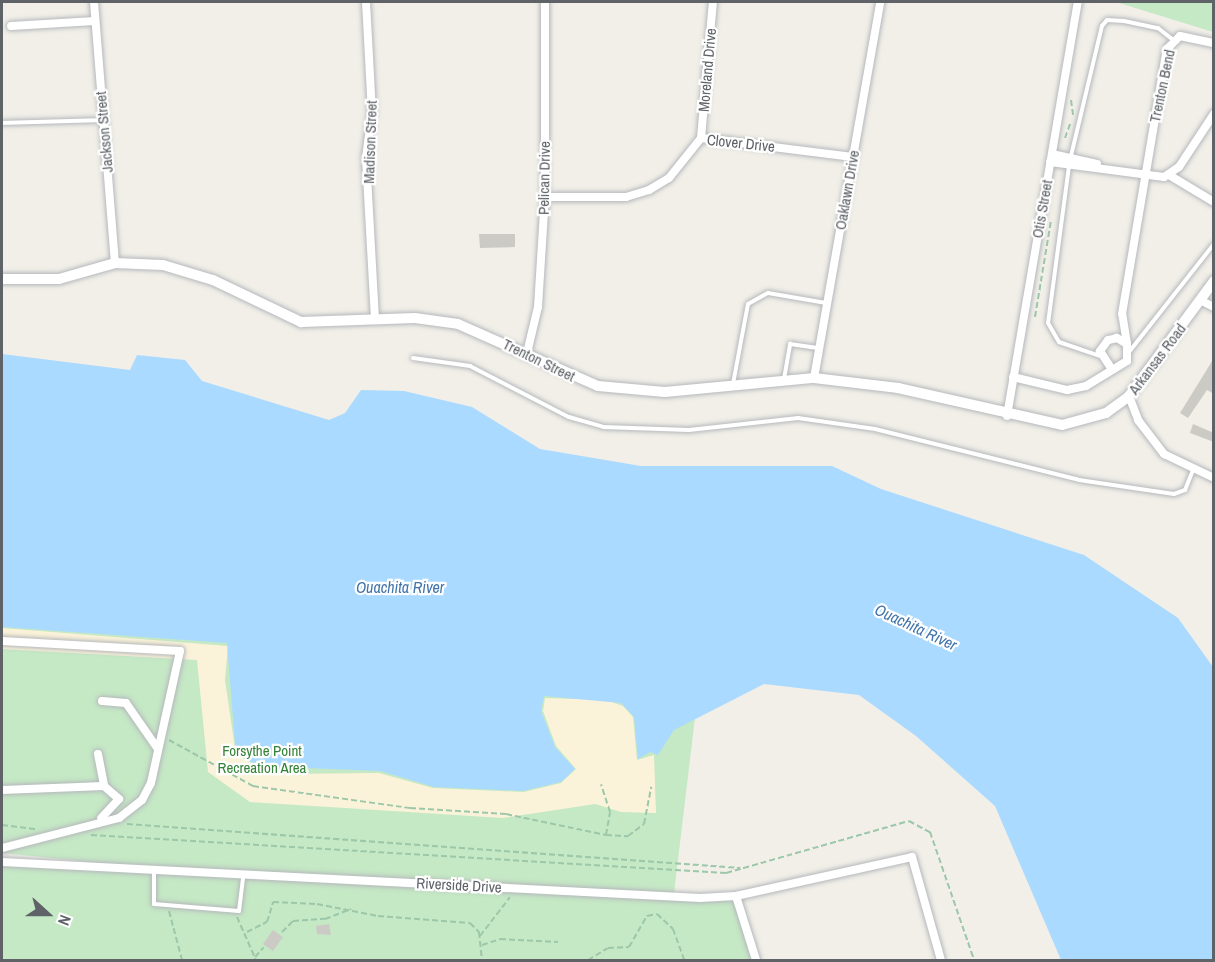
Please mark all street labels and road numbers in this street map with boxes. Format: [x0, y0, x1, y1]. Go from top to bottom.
street label: Moreland Drive [694, 27, 720, 113]
street label: Trenton Bend [1145, 48, 1179, 124]
street label: Jackson Street [91, 91, 117, 173]
street label: Madison Street [360, 100, 380, 184]
street label: Clover Drive [706, 130, 776, 156]
street label: Pelican Drive [534, 141, 554, 215]
street label: Oaklawn Drive [831, 149, 863, 231]
street label: Otis Street [1028, 178, 1056, 240]
street label: Arkansas Road [1125, 320, 1189, 398]
street label: Trenton Street [500, 335, 578, 385]
street label: Riverside Drive [416, 874, 502, 896]

